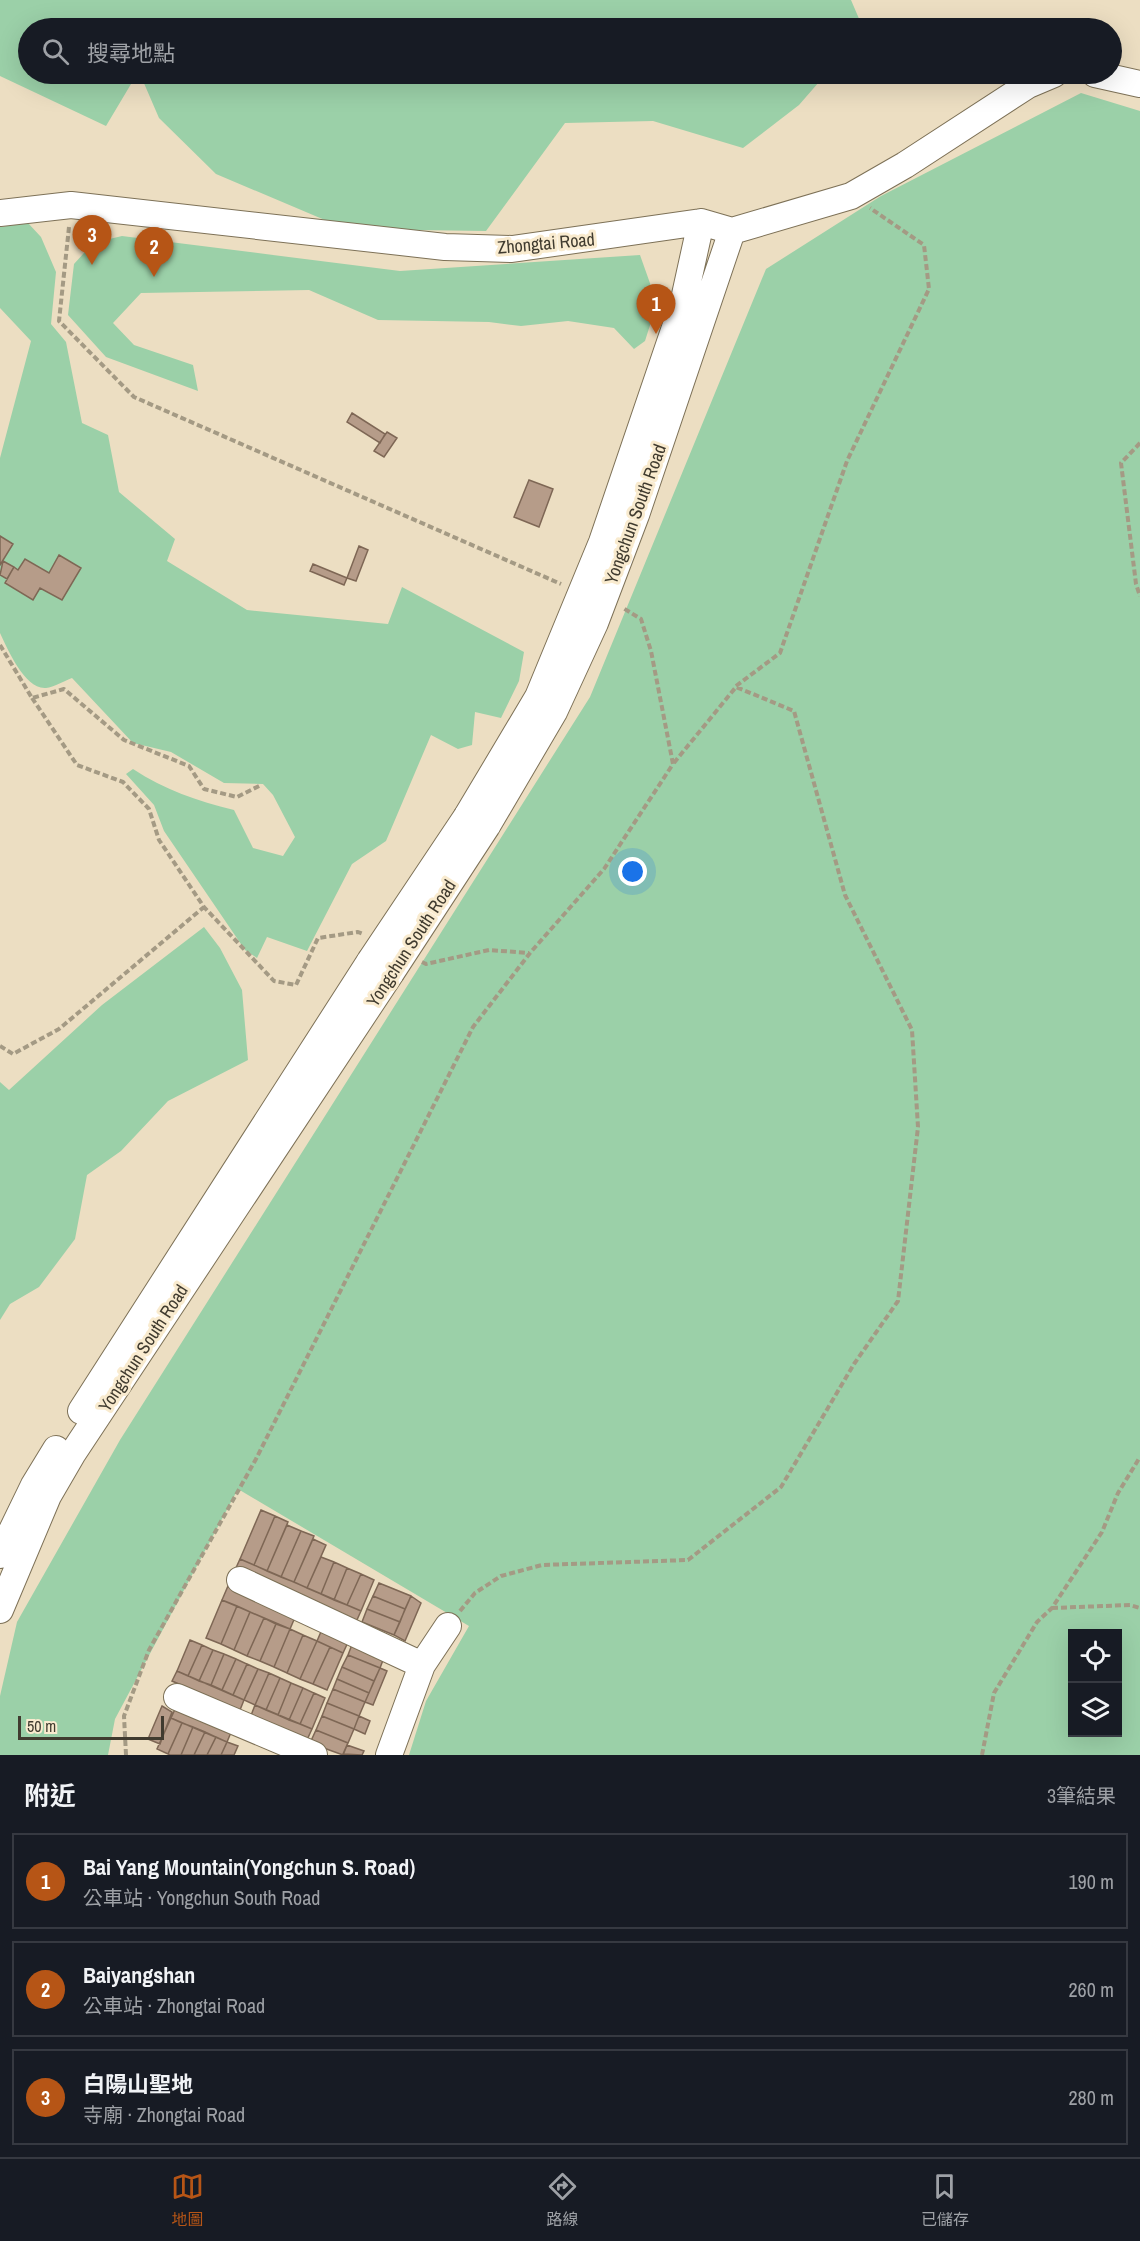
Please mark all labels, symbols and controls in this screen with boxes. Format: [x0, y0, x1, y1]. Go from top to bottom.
search box [18, 18, 1122, 84]
icon: search [39, 35, 72, 68]
text: 搜尋地點 [87, 38, 175, 68]
pin: 3 [72, 216, 112, 265]
street label: Zhongtai Road [496, 226, 596, 260]
pin: 2 [134, 228, 174, 277]
pin: 1 [636, 284, 676, 334]
street label: Yongchun South Road [598, 440, 672, 588]
your location [618, 857, 647, 886]
street label: Yongchun South Road [360, 874, 462, 1012]
street label: Yongchun South Road [92, 1279, 194, 1417]
map controls [1068, 1629, 1122, 1737]
button: locate [1068, 1629, 1122, 1683]
button: layers [1068, 1683, 1122, 1737]
scale bar [18, 1713, 164, 1740]
text: 50 m [27, 1715, 56, 1737]
text: 附近 [24, 1778, 76, 1813]
text: 3筆結果 [1047, 1782, 1116, 1809]
text: Bai Yang Mountain(Yongchun S. Road) [83, 1852, 415, 1882]
text: 1 [41, 1868, 50, 1895]
text: 190 m [1068, 1868, 1114, 1895]
text: 公車站 · Yongchun South Road [83, 1884, 320, 1911]
text: Baiyangshan [83, 1960, 195, 1990]
text: 2 [41, 1976, 50, 2003]
text: 260 m [1068, 1976, 1114, 2003]
text: 公車站 · Zhongtai Road [83, 1992, 265, 2019]
text: 白陽山聖地 [83, 2069, 193, 2099]
text: 3 [41, 2084, 50, 2111]
text: 280 m [1068, 2084, 1114, 2111]
text: 寺廟 · Zhongtai Road [83, 2101, 245, 2128]
tab: 地圖 [171, 2170, 204, 2230]
tab: 路線 [546, 2170, 579, 2230]
tab: 已儲存 [921, 2170, 969, 2230]

